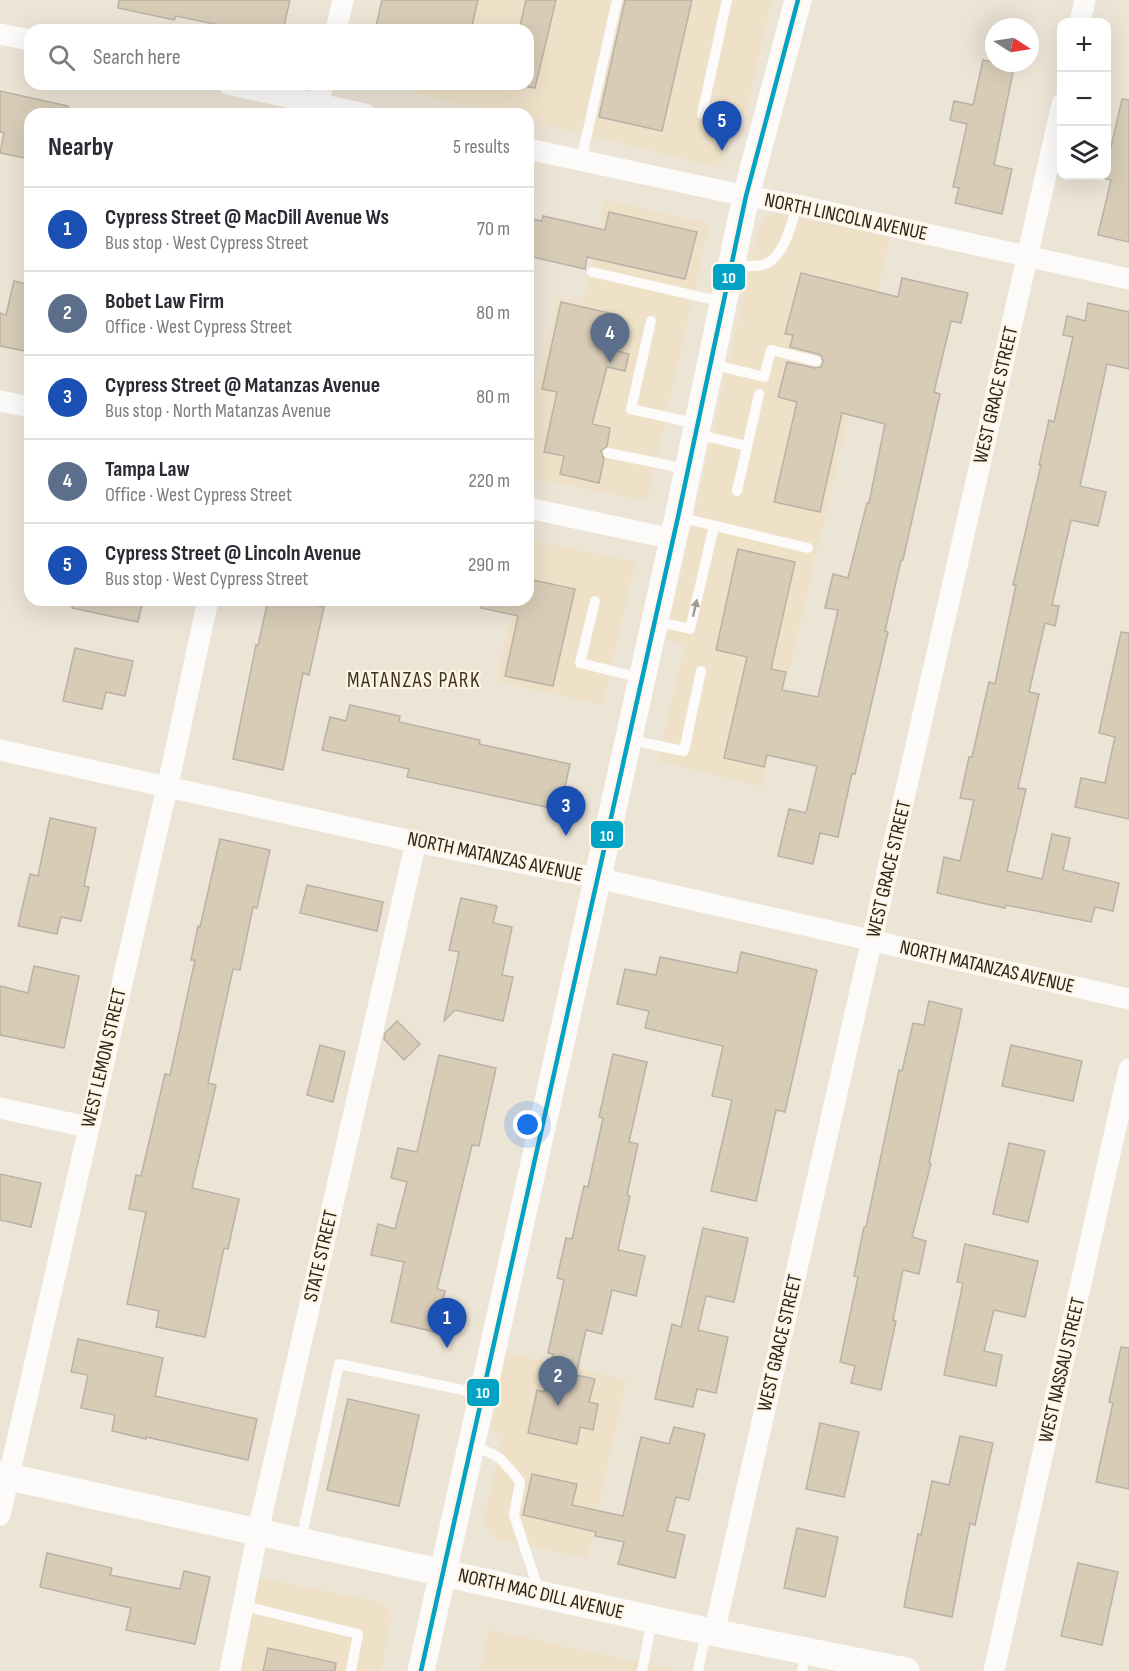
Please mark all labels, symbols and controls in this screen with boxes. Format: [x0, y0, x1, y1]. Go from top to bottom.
north arrow [985, 18, 1039, 72]
map controls [1057, 18, 1111, 180]
button: + [1057, 18, 1111, 72]
search box [24, 24, 534, 90]
icon: search [45, 41, 78, 74]
text: Search here [93, 44, 180, 71]
button: − [1057, 72, 1111, 126]
pin: 5 [702, 102, 742, 151]
button: layers [1057, 126, 1111, 180]
text: Nearby [48, 132, 114, 163]
text: 5 results [453, 135, 510, 159]
street label: NORTH LINCOLN AVENUE [762, 188, 930, 246]
text: Cypress Street @ MacDill Avenue Ws [105, 204, 389, 231]
text: 1 [64, 217, 71, 241]
text: 70 m [477, 217, 510, 241]
text: Bus stop · West Cypress Street [105, 231, 308, 255]
line badge: 10 [712, 263, 746, 291]
text: 10 [722, 269, 736, 288]
text: Bobet Law Firm [105, 288, 224, 315]
text: 2 [63, 301, 72, 325]
text: 80 m [476, 301, 510, 325]
pin: 4 [590, 314, 630, 363]
text: Office · West Cypress Street [105, 315, 292, 339]
street label: WEST GRACE STREET [969, 324, 1023, 466]
text: Cypress Street @ Matanzas Avenue [105, 372, 380, 399]
text: 3 [63, 385, 72, 409]
text: 80 m [476, 385, 510, 409]
text: Bus stop · North Matanzas Avenue [105, 399, 331, 423]
text: Tampa Law [105, 456, 190, 483]
text: 4 [63, 469, 72, 493]
text: 220 m [469, 469, 510, 493]
text: Office · West Cypress Street [105, 483, 292, 507]
text: Cypress Street @ Lincoln Avenue [105, 540, 361, 567]
text: 5 [63, 553, 72, 577]
text: 290 m [468, 553, 510, 577]
text: Bus stop · West Cypress Street [105, 567, 308, 591]
one-way arrow [691, 599, 701, 617]
district label: MATANZAS PARK [347, 668, 481, 693]
pin: 3 [546, 786, 586, 836]
street label: WEST GRACE STREET [862, 798, 916, 940]
line badge: 10 [590, 820, 624, 849]
street label: NORTH MATANZAS AVENUE [405, 827, 585, 887]
text: 10 [600, 827, 614, 846]
street label: NORTH MATANZAS AVENUE [897, 935, 1077, 999]
street label: WEST LEMON STREET [76, 986, 132, 1130]
your location [513, 1110, 542, 1139]
street label: STATE STREET [299, 1208, 343, 1304]
street label: WEST GRACE STREET [753, 1272, 807, 1414]
street label: WEST NASSAU STREET [1034, 1295, 1090, 1445]
pin: 1 [428, 1298, 466, 1348]
pin: 2 [538, 1356, 578, 1406]
line badge: 10 [466, 1378, 500, 1407]
text: 10 [476, 1384, 490, 1403]
street label: NORTH MAC DILL AVENUE [456, 1563, 626, 1625]

